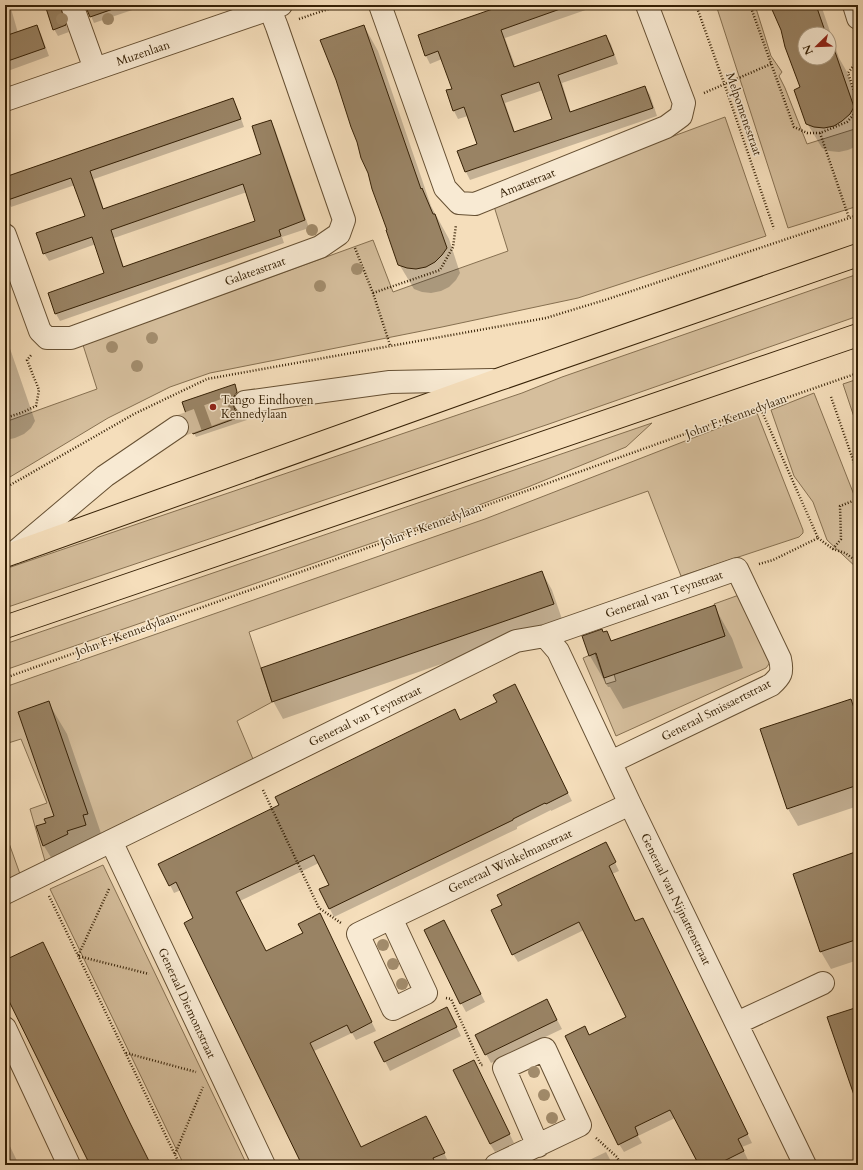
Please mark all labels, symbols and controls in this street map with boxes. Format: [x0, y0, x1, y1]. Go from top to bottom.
north arrow [797, 26, 837, 66]
street label: Muzenlaan [114, 36, 172, 70]
text: N [799, 42, 817, 57]
street label: Melpomenestraat [722, 70, 766, 158]
street label: Amatastraat [497, 164, 558, 202]
street label: Galateastraat [222, 253, 288, 289]
street label: John F. Kennedylaan [681, 390, 789, 442]
place label: Tango Eindhoven Kennedylaan [221, 392, 314, 422]
marker: Tango Eindhoven Kennedylaan [208, 402, 218, 412]
street label: John F. Kennedylaan [376, 499, 484, 551]
street label: Generaal van Teynstraat [603, 566, 725, 622]
street label: John F. Kennedylaan [71, 608, 179, 660]
street label: Generaal Smissaertstraat [658, 675, 774, 745]
street label: Generaal van Teynstraat [306, 682, 424, 750]
street label: Generaal Winkelmanstraat [445, 825, 575, 897]
street label: Generaal van Nijnattenstraat [637, 830, 715, 968]
street label: Generaal Diemontstraat [154, 945, 220, 1061]

